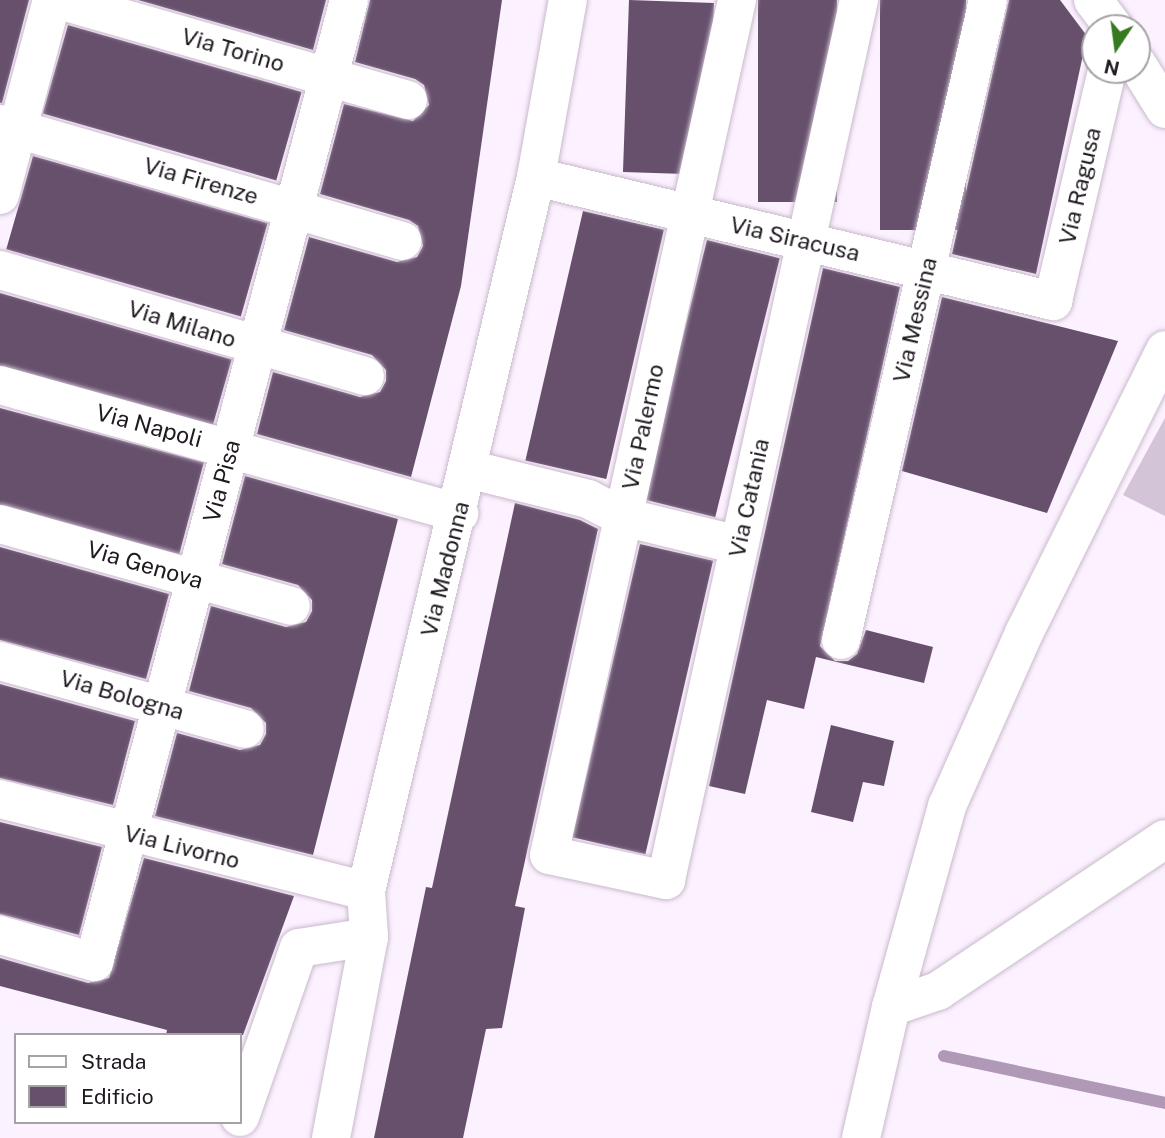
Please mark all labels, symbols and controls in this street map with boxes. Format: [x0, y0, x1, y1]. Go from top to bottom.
north arrow [1081, 14, 1151, 84]
street label: Via Torino [178, 22, 288, 78]
text: N [1102, 55, 1121, 80]
street label: Via Ragusa [1053, 125, 1107, 247]
street label: Via Firenze [140, 151, 262, 211]
street label: Via Siracusa [727, 211, 863, 267]
street label: Via Messina [887, 255, 943, 385]
street label: Via Milano [125, 294, 239, 354]
street label: Via Palermo [616, 362, 670, 492]
street label: Via Napoli [93, 399, 205, 453]
street label: Via Catania [723, 436, 775, 560]
street label: Via Pisa [198, 437, 246, 525]
street label: Via Madonna [415, 499, 475, 639]
street label: Via Genova [84, 535, 206, 595]
street label: Via Bologna [57, 664, 187, 726]
street label: Via Livorno [121, 819, 243, 875]
legend [14, 1033, 242, 1124]
text: Strada [81, 1049, 146, 1074]
text: Edificio [81, 1084, 154, 1109]

